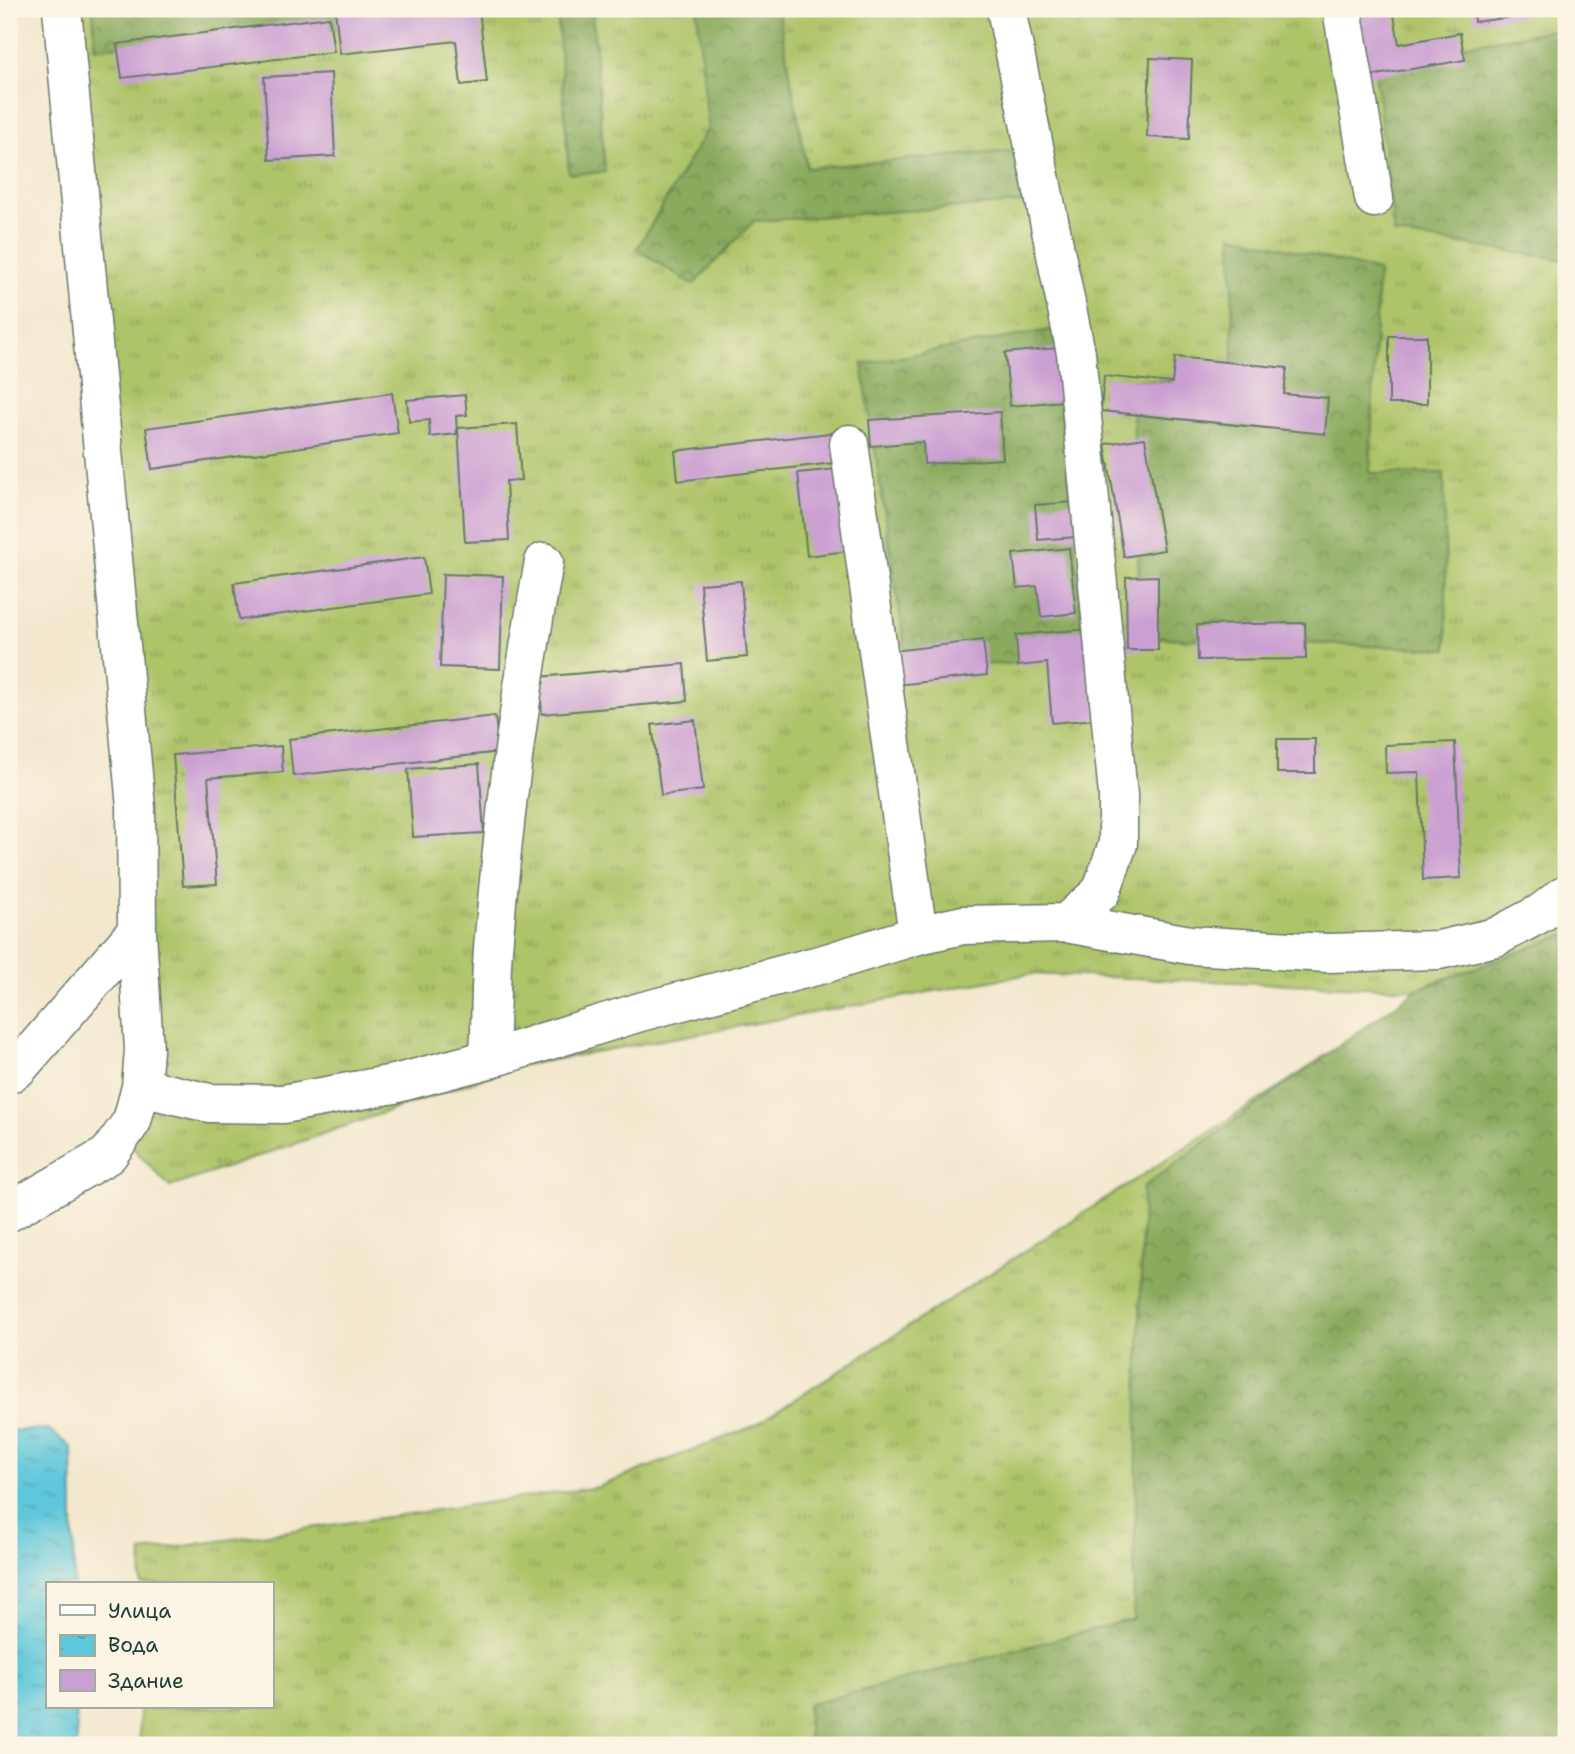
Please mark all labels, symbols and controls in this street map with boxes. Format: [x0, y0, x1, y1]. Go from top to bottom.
legend [46, 1582, 273, 1708]
text: Улица [108, 1597, 171, 1625]
text: Вода [108, 1631, 158, 1659]
text: Здание [108, 1667, 184, 1695]

